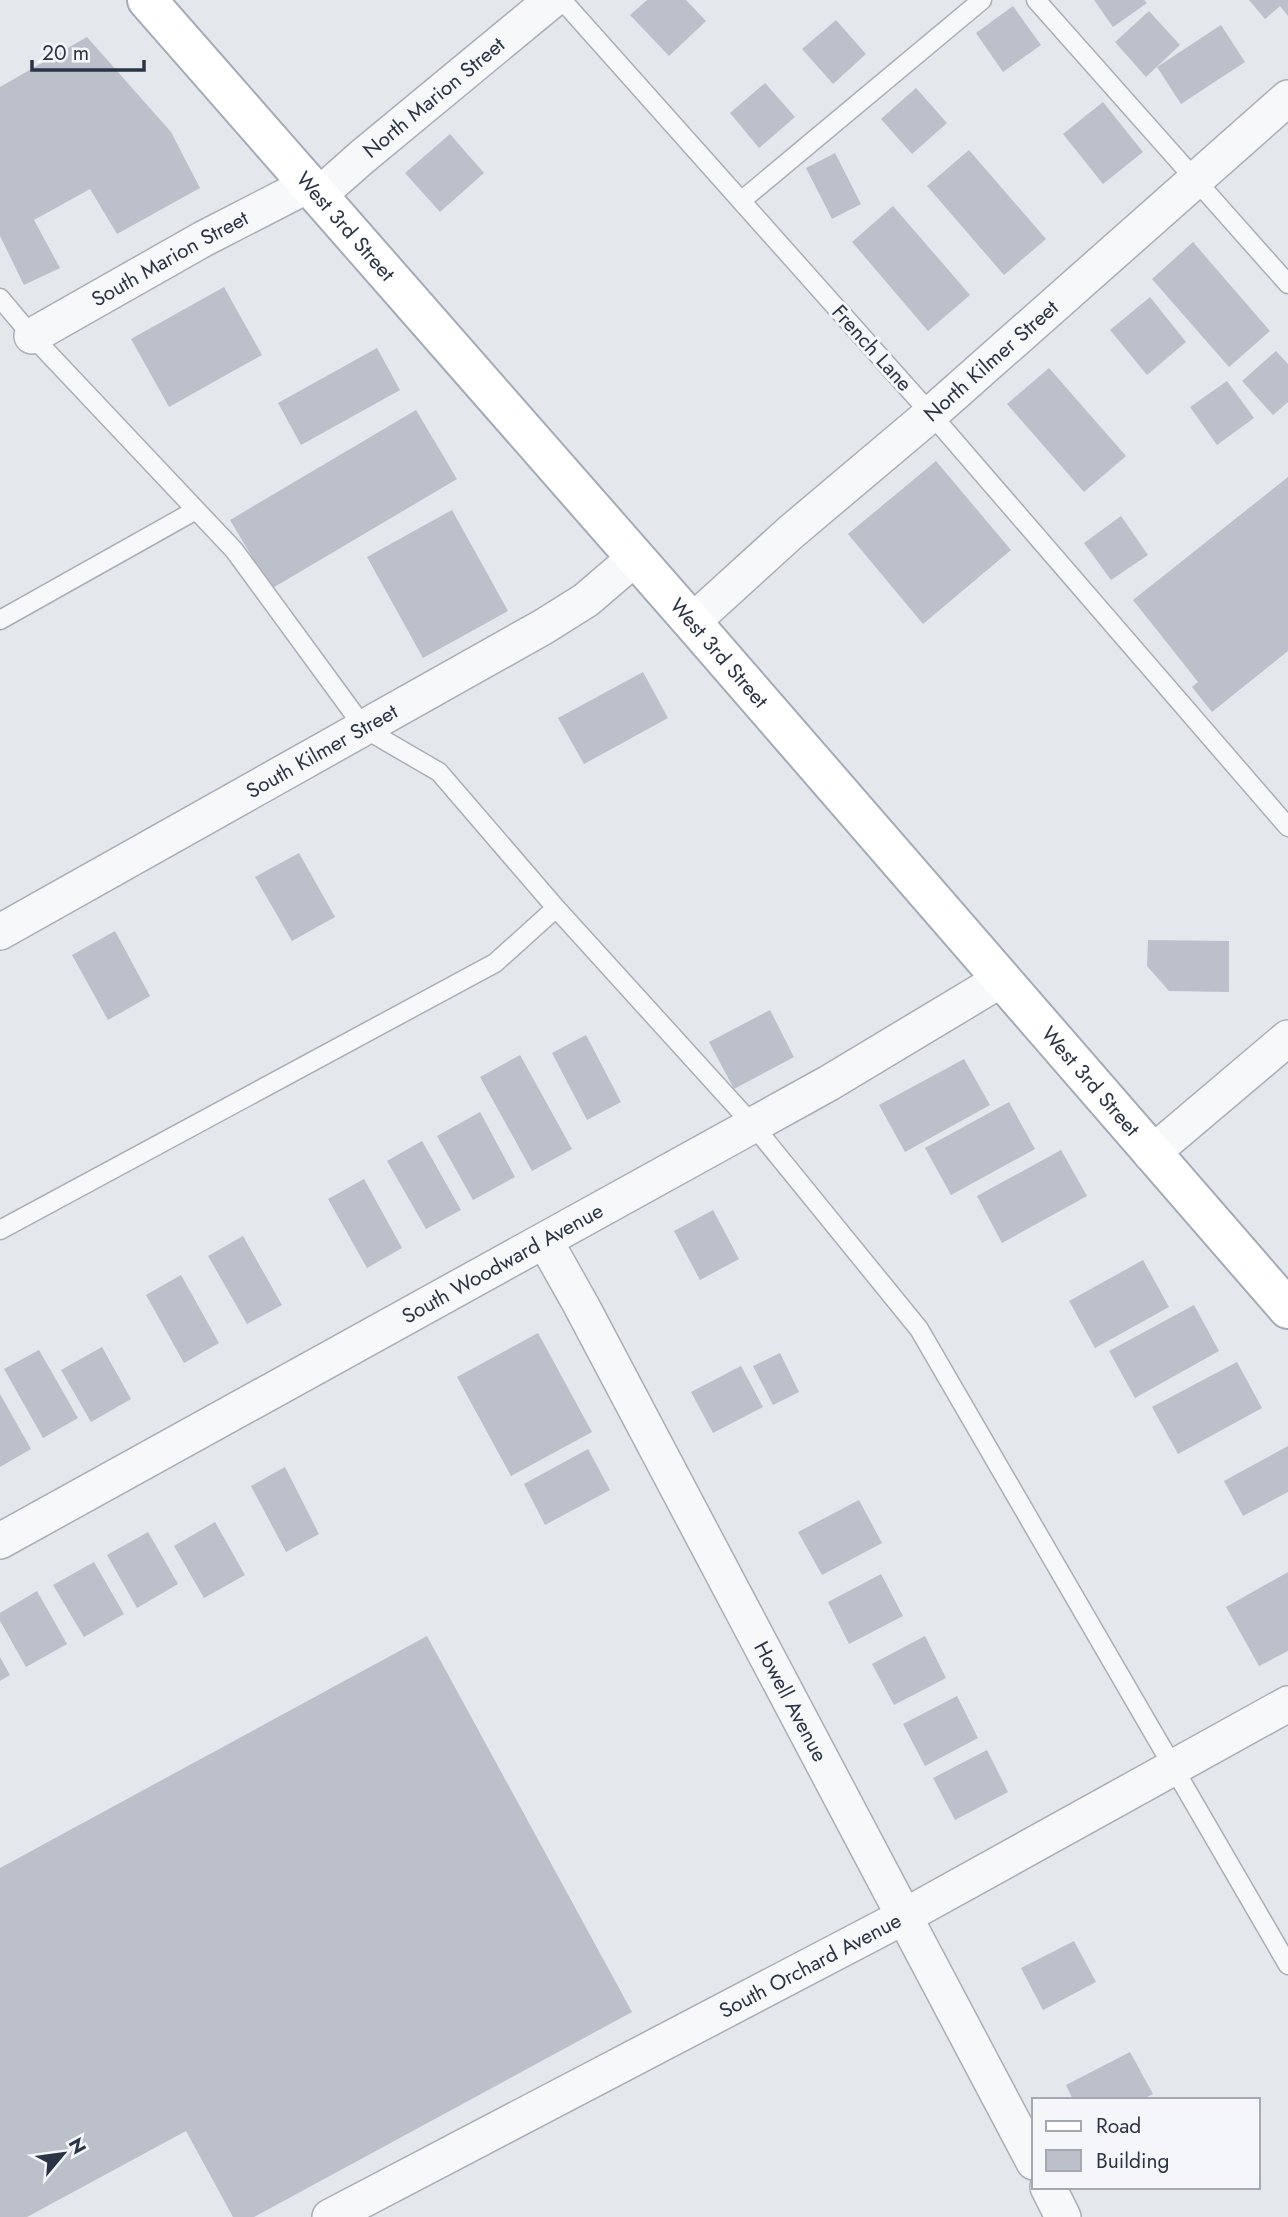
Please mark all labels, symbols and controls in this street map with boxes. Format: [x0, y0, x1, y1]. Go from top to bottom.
scale bar [32, 28, 144, 72]
street label: North Marion Street [356, 30, 511, 165]
text: 20 m [42, 38, 89, 68]
street label: West 3rd Street [289, 165, 402, 288]
street label: South Marion Street [86, 203, 253, 314]
street label: North Kilmer Street [917, 293, 1065, 429]
street label: French Lane [825, 298, 919, 398]
street label: West 3rd Street [663, 591, 775, 715]
street label: South Kilmer Street [240, 697, 403, 806]
street label: West 3rd Street [1034, 1020, 1147, 1143]
street label: South Woodward Avenue [396, 1196, 609, 1331]
street label: Howell Avenue [746, 1636, 835, 1767]
street label: South Orchard Avenue [714, 1905, 907, 2026]
legend [1032, 2098, 1260, 2189]
text: Road [1096, 2111, 1141, 2141]
north arrow [28, 2119, 98, 2189]
text: N [62, 2133, 93, 2159]
text: Building [1096, 2146, 1169, 2176]

